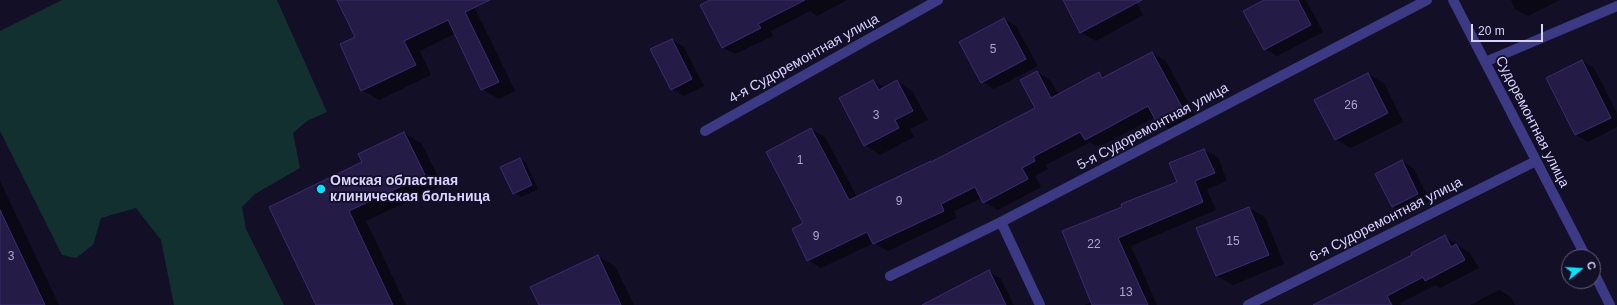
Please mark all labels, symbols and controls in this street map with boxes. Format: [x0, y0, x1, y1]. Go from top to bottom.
street label: 4-я Судоремонтная улица [726, 11, 882, 107]
scale bar [1473, 16, 1545, 42]
text: 20 m [1478, 24, 1505, 38]
house number: 5 [990, 43, 996, 57]
street label: Судоремонтная улица [1492, 53, 1572, 191]
street label: 5-я Судоремонтная улица [1074, 80, 1232, 174]
house number: 26 [1344, 99, 1358, 113]
house number: 3 [873, 109, 879, 123]
house number: 1 [797, 154, 803, 168]
place label: Омская областная клиническая больница [330, 173, 490, 206]
street label: 6-я Судоремонтная улица [1307, 174, 1465, 266]
marker: Омская областная клиническая больница [315, 183, 327, 195]
house number: 9 [896, 195, 902, 209]
house number: 9 [813, 230, 819, 244]
house number: 15 [1226, 235, 1240, 249]
house number: 22 [1087, 238, 1101, 252]
north arrow [1561, 249, 1601, 289]
house number: 3 [8, 250, 14, 264]
text: С [1585, 260, 1598, 271]
house number: 13 [1119, 286, 1133, 300]

